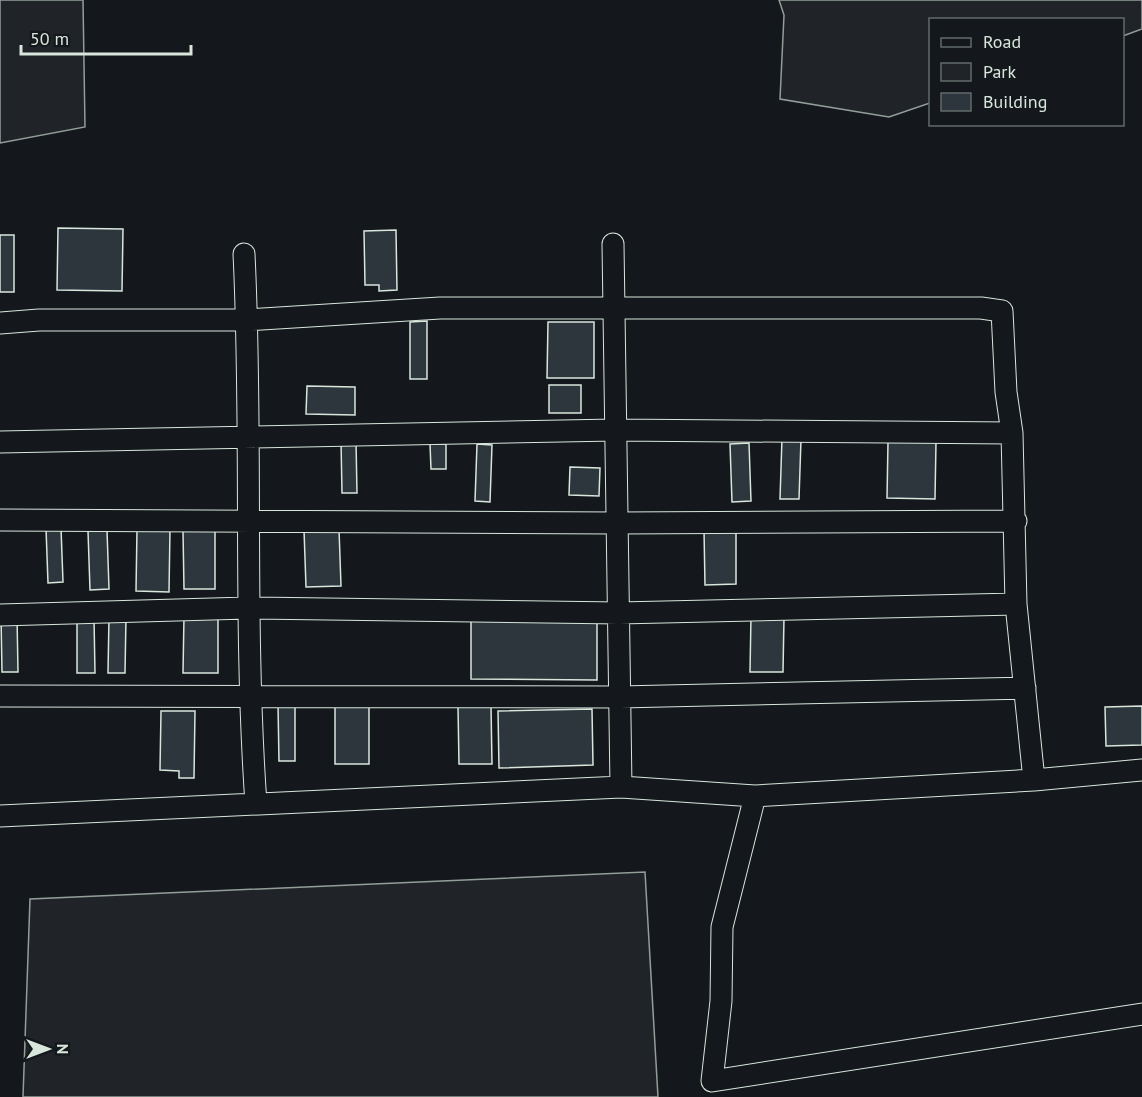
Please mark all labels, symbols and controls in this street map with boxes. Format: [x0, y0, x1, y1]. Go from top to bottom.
scale bar [21, 18, 190, 56]
legend [929, 18, 1124, 126]
text: 50 m [30, 27, 69, 50]
text: Road [983, 30, 1021, 53]
text: Park [983, 60, 1016, 83]
text: Building [983, 90, 1047, 113]
north arrow [18, 1019, 78, 1079]
text: N [53, 1044, 73, 1054]

